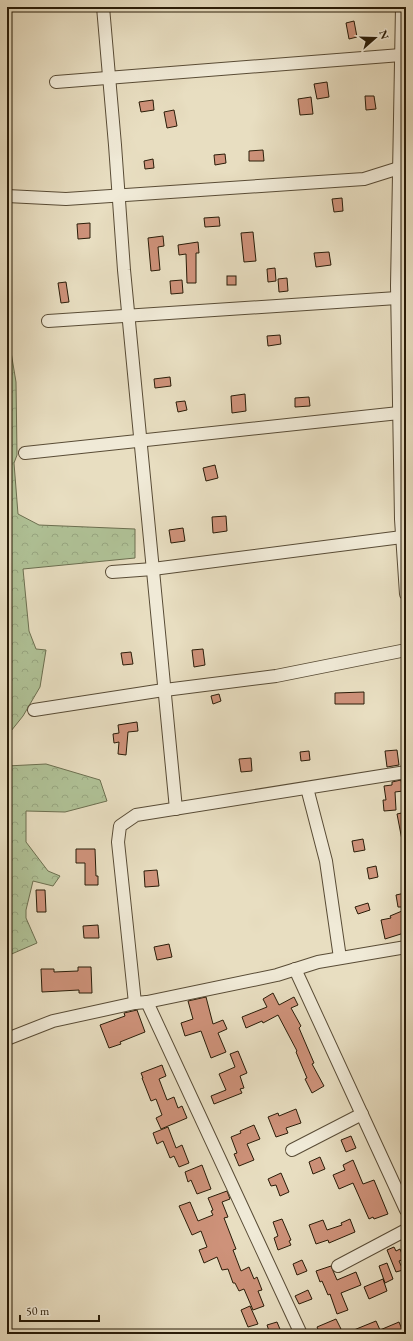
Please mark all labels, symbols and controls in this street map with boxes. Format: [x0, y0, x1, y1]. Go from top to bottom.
north arrow [355, 18, 395, 58]
text: N [376, 28, 393, 41]
scale bar [20, 1297, 99, 1323]
text: 50 m [26, 1303, 50, 1319]

